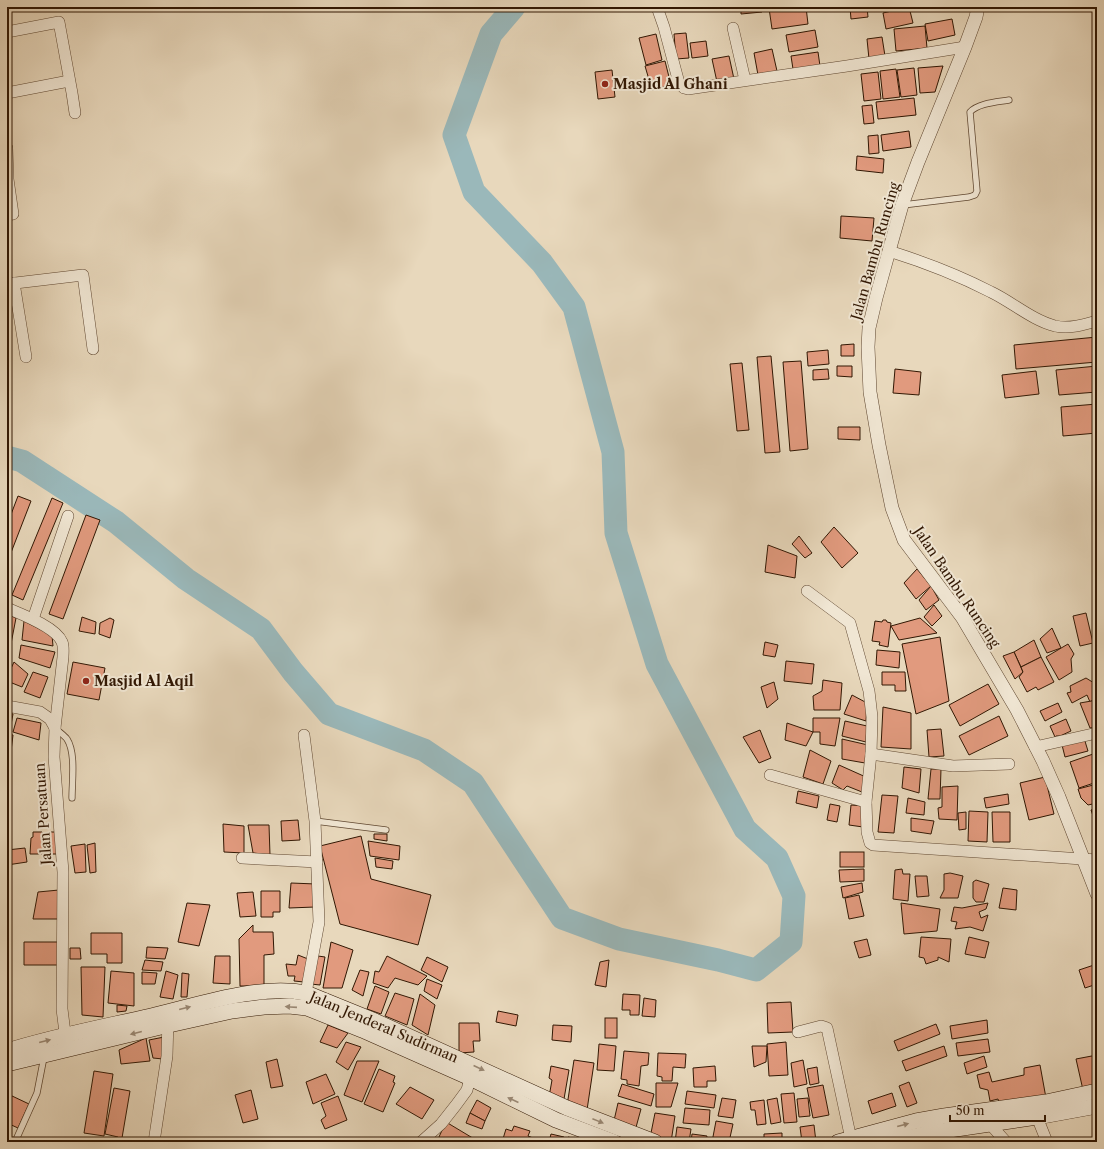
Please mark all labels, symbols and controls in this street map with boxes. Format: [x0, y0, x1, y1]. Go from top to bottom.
place label: Masjid Al Ghani [613, 75, 728, 93]
marker: Masjid Al Ghani [600, 79, 610, 89]
street label: Jalan Bambu Runcing [846, 179, 903, 324]
street label: Jalan Bambu Runcing [909, 521, 1005, 652]
place label: Masjid Al Aqil [94, 672, 194, 690]
marker: Masjid Al Aqil [81, 676, 91, 686]
street label: Jalan Persatuan [30, 762, 56, 868]
street label: Jalan Jenderal Sudirman [305, 987, 461, 1067]
one-way arrow [285, 1003, 297, 1010]
one-way arrow [179, 1004, 191, 1010]
one-way arrow [130, 1030, 142, 1036]
one-way arrow [39, 1037, 51, 1043]
one-way arrow [474, 1065, 485, 1071]
one-way arrow [508, 1097, 519, 1103]
scale bar [950, 1097, 1045, 1123]
text: 50 m [956, 1103, 985, 1118]
one-way arrow [593, 1118, 605, 1124]
one-way arrow [897, 1122, 909, 1128]

